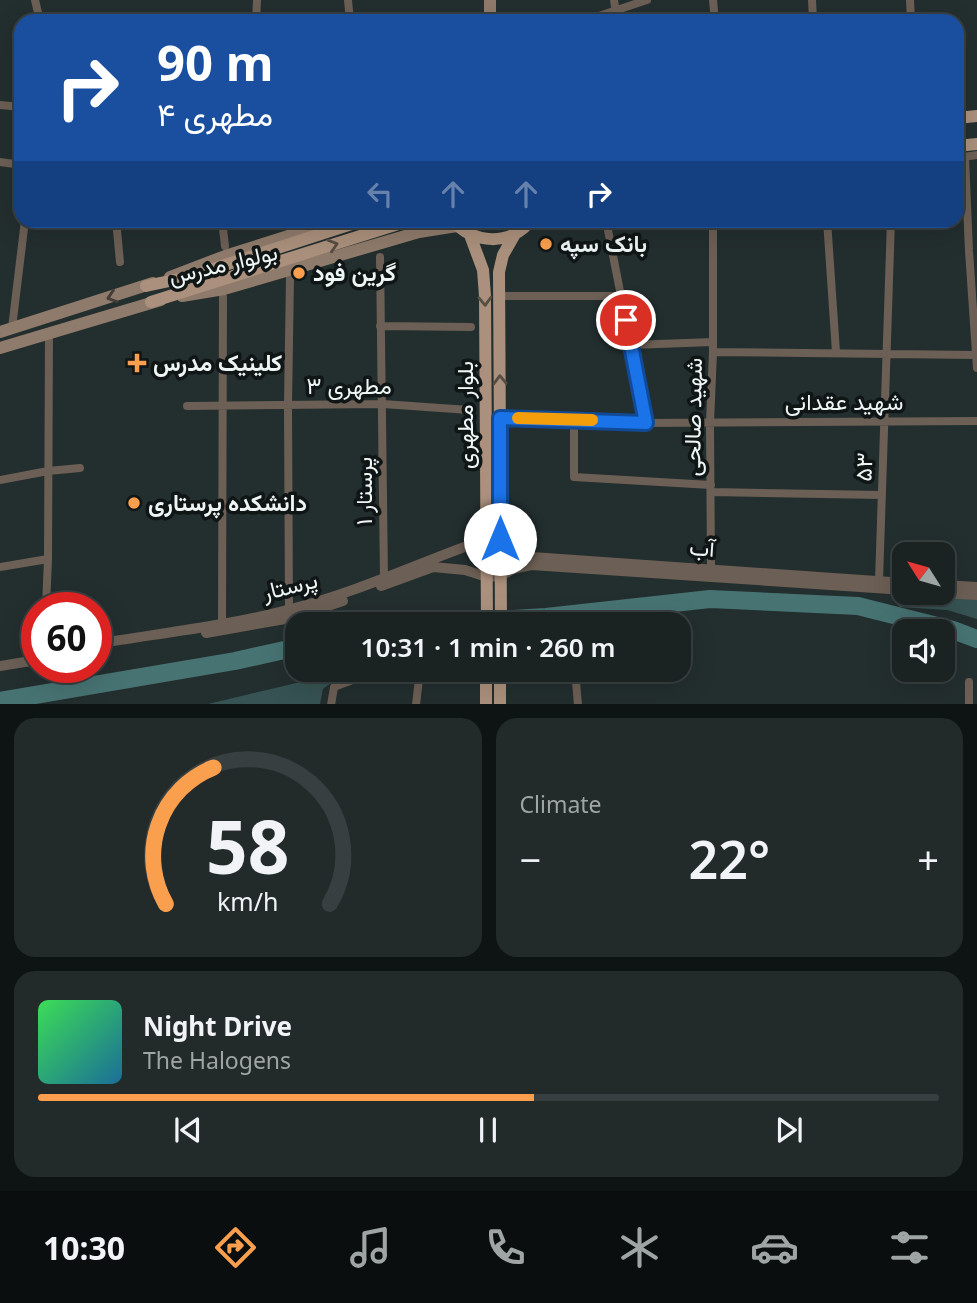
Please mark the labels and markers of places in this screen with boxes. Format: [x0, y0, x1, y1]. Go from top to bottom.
place label: بانک سپه [560, 227, 647, 260]
marker: بانک سپه [538, 236, 554, 252]
place label: گرین فود [313, 256, 396, 288]
marker: گرین فود [291, 265, 307, 281]
pin [596, 290, 656, 350]
place label: کلینیک مدرس [153, 346, 282, 378]
marker: کلینیک مدرس [127, 353, 147, 373]
place label: دانشکده پرستاری [148, 486, 307, 519]
marker: دانشکده پرستاری [126, 495, 142, 511]

